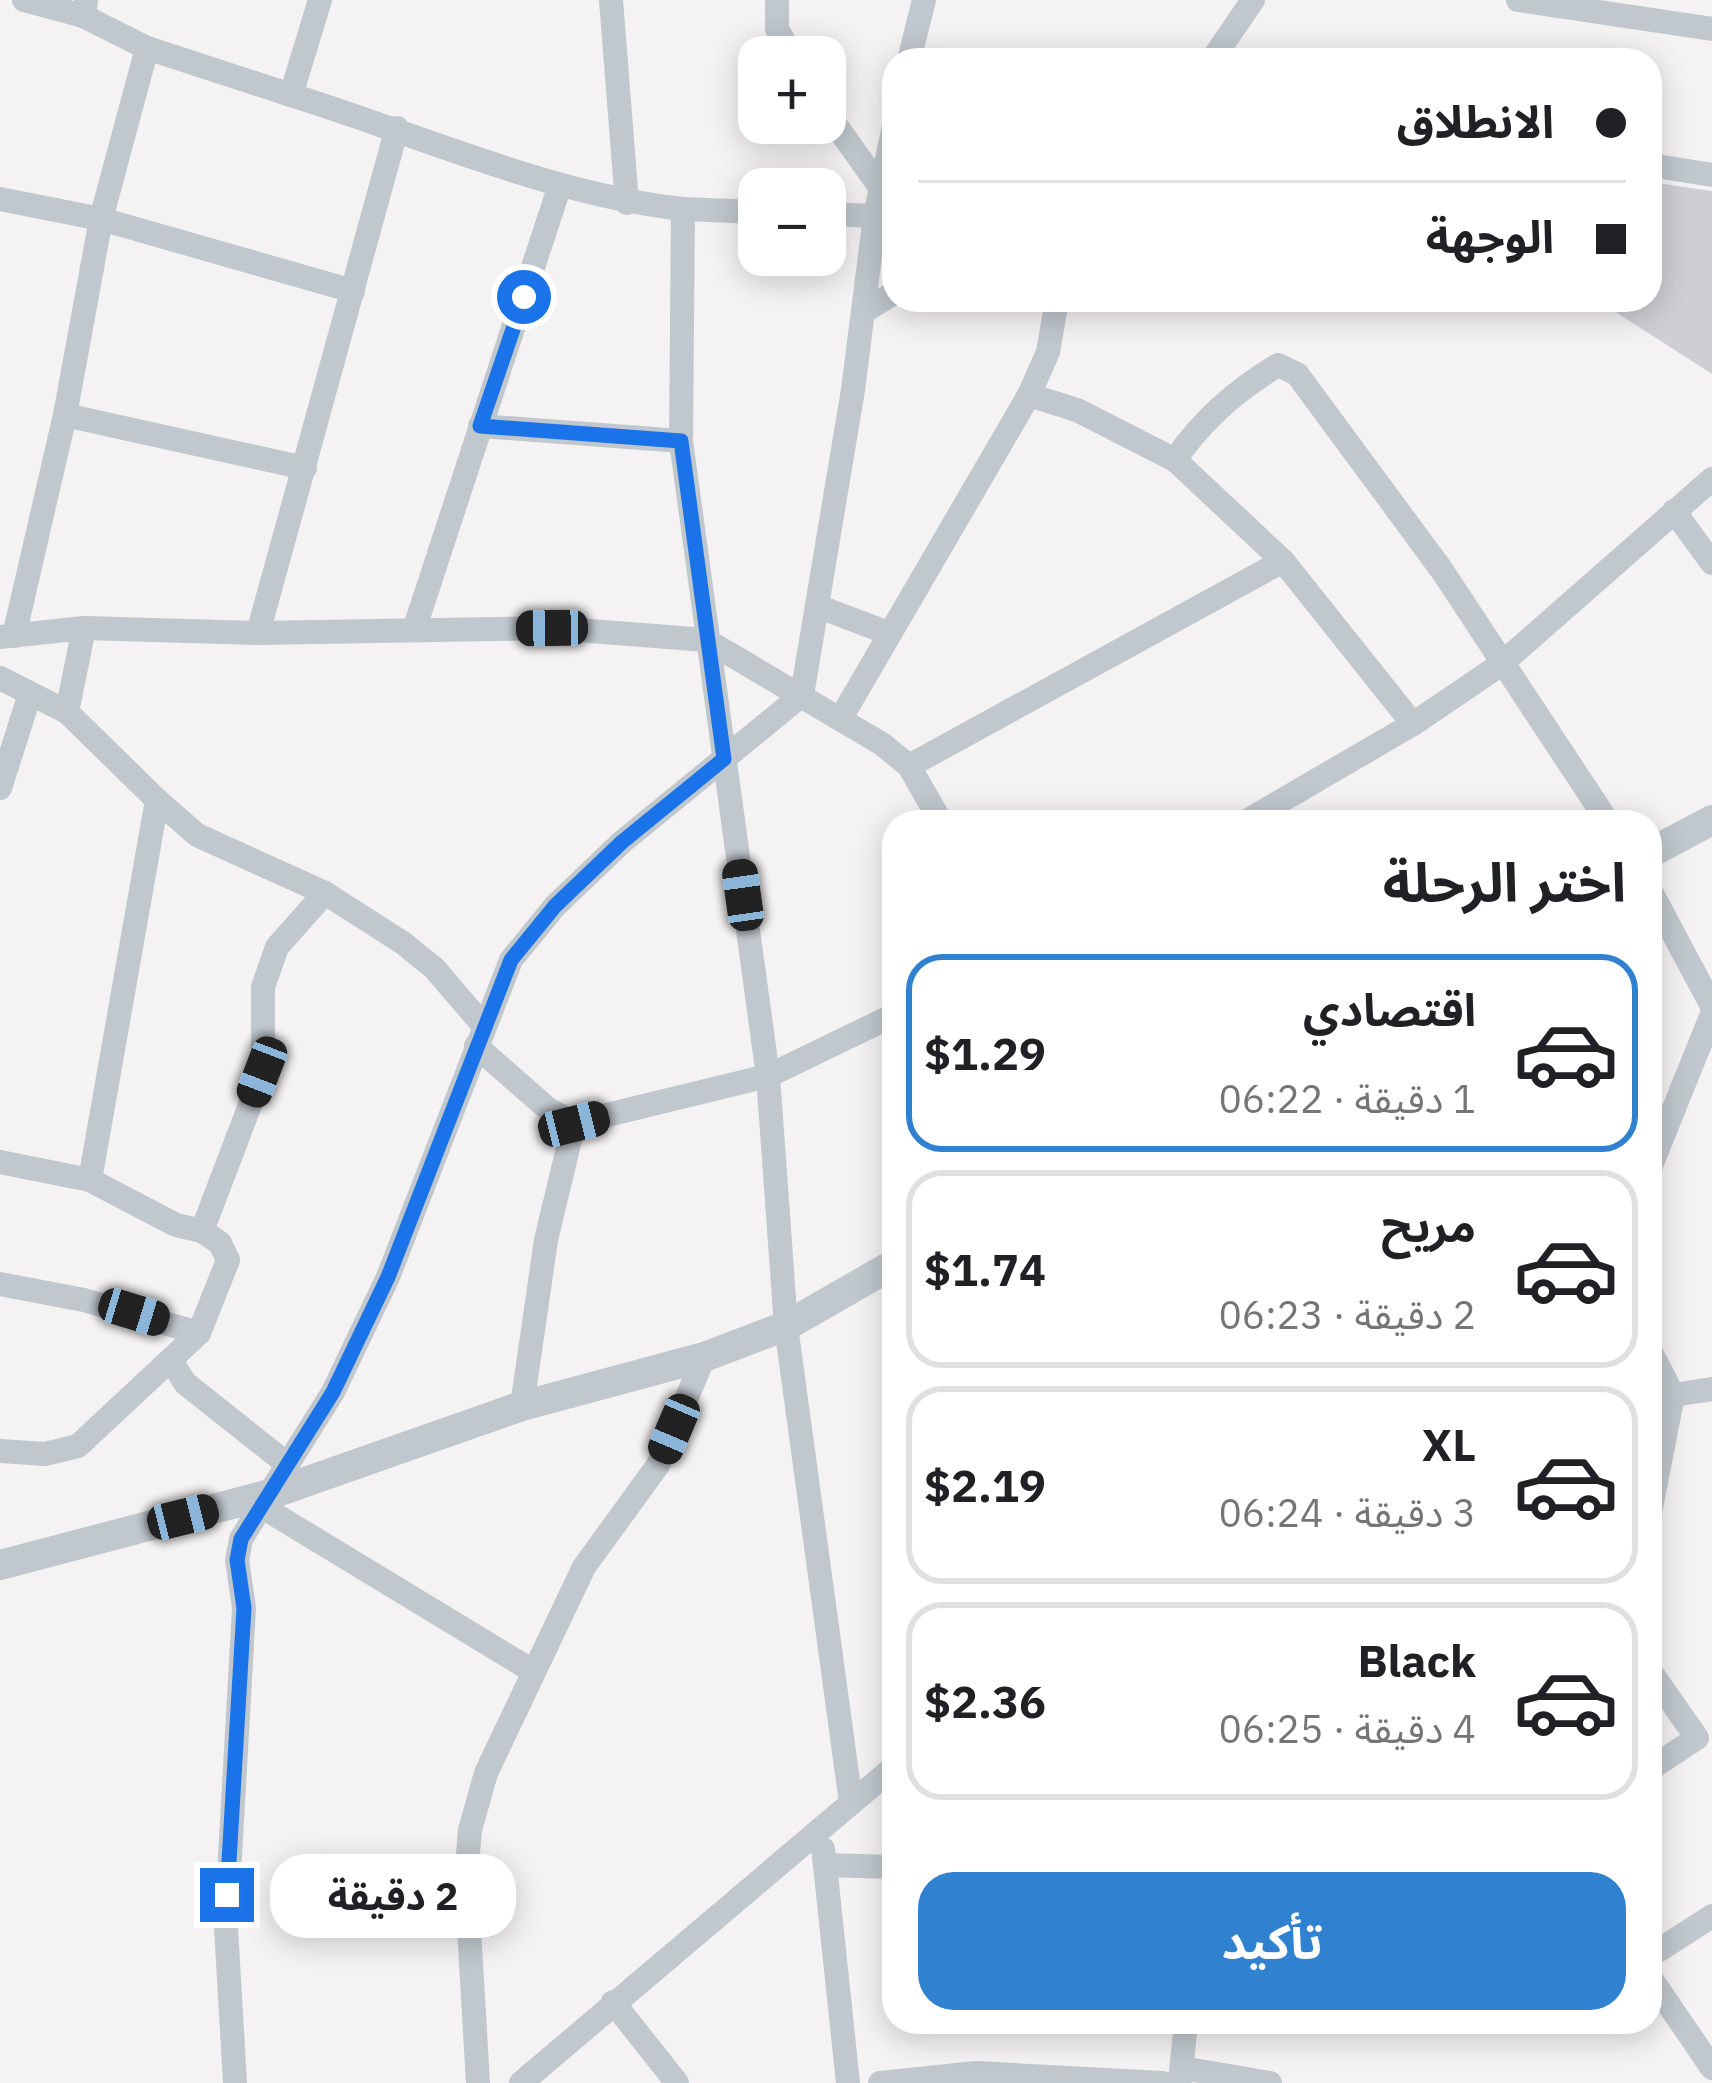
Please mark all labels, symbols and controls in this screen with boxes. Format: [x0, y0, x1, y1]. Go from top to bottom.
map controls [738, 36, 846, 276]
button: + [738, 36, 846, 144]
text: الانطلاق [1397, 92, 1554, 150]
button: − [738, 168, 846, 276]
text: الوجهة [1426, 207, 1554, 265]
route start [497, 270, 551, 324]
car [516, 609, 588, 647]
text: اختر الرحلة [1383, 847, 1626, 917]
car [720, 857, 766, 933]
text: اقتصادي [1303, 980, 1476, 1038]
icon: car [1512, 999, 1620, 1107]
text: $1.29 [924, 1024, 1046, 1082]
car [232, 1032, 292, 1112]
text: 1 دقيقة · 06:22 [1218, 1073, 1476, 1124]
car [535, 1098, 613, 1150]
text: مريح [1381, 1196, 1476, 1254]
icon: car [1512, 1215, 1620, 1323]
text: $1.74 [924, 1240, 1046, 1298]
car [94, 1284, 174, 1340]
text: 2 دقيقة · 06:23 [1218, 1289, 1476, 1340]
car [643, 1389, 705, 1469]
text: XL [1422, 1415, 1476, 1473]
icon: car [1512, 1431, 1620, 1539]
text: $2.19 [924, 1456, 1046, 1514]
text: 3 دقيقة · 06:24 [1218, 1487, 1476, 1538]
car [144, 1491, 222, 1543]
text: Black [1358, 1631, 1476, 1689]
icon: car [1512, 1647, 1620, 1755]
text: $2.36 [924, 1672, 1046, 1730]
text: 4 دقيقة · 06:25 [1218, 1703, 1476, 1754]
callout: 2 دقيقة [269, 1853, 515, 1937]
route end [200, 1868, 254, 1922]
text: 2 دقيقة [328, 1870, 458, 1921]
button: تأكيد [918, 1872, 1626, 2010]

